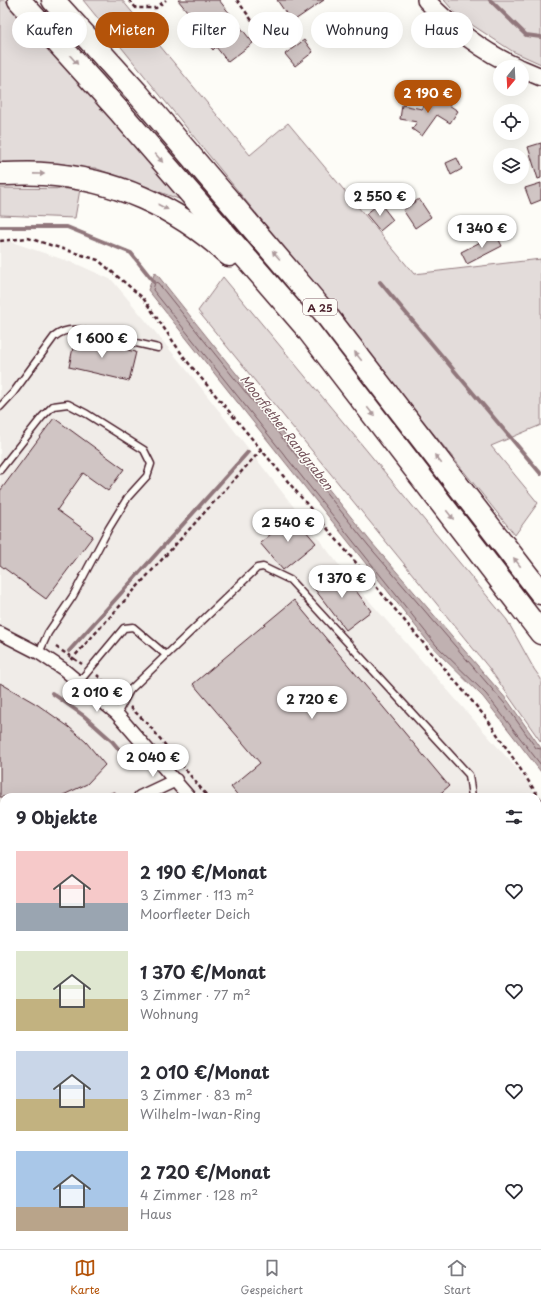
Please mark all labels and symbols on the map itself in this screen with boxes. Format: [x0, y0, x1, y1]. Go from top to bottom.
one-way arrow [69, 55, 79, 65]
north arrow [493, 60, 529, 96]
pin: 2 190 € [391, 80, 465, 114]
one-way arrow [155, 152, 164, 163]
one-way arrow [33, 171, 46, 177]
pin: 2 550 € [343, 183, 417, 217]
one-way arrow [157, 204, 169, 210]
pin: 1 340 € [445, 215, 519, 249]
one-way arrow [271, 250, 280, 261]
road number: A 25 [303, 299, 337, 315]
pin: 1 600 € [65, 325, 139, 359]
one-way arrow [354, 351, 362, 361]
water label: Moorflether Randgraben [236, 371, 338, 494]
one-way arrow [366, 406, 375, 417]
one-way arrow [433, 453, 442, 464]
pin: 2 540 € [251, 509, 325, 543]
one-way arrow [446, 509, 454, 520]
one-way arrow [513, 556, 521, 567]
pin: 1 370 € [305, 565, 379, 599]
pin: 2 010 € [60, 679, 134, 713]
pin: 2 720 € [275, 686, 349, 720]
pin: 2 040 € [116, 744, 190, 778]

